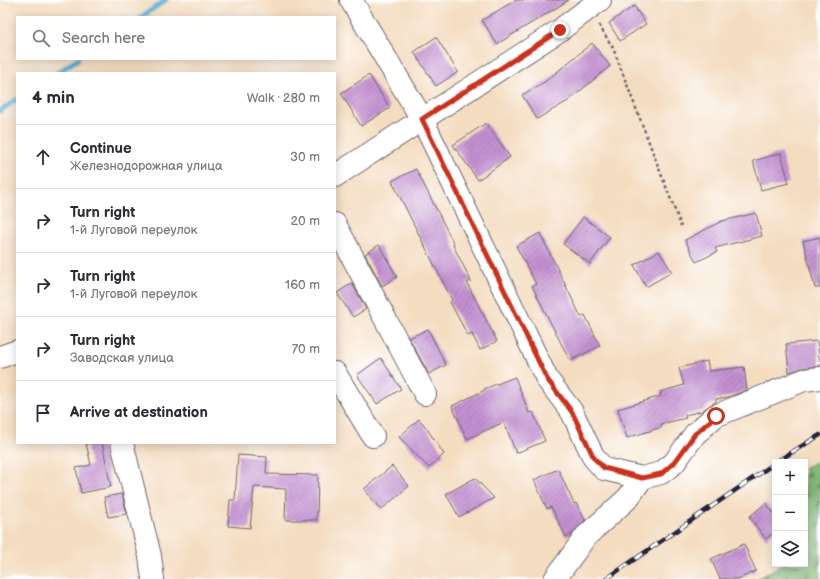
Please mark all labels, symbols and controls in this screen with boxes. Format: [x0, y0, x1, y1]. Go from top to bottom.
search box [16, 16, 336, 60]
route end [551, 21, 569, 39]
icon: search [30, 27, 52, 49]
text: Search here [62, 29, 145, 48]
text: 4 min [32, 88, 75, 108]
text: Walk · 280 m [247, 90, 320, 106]
text: Continue [70, 139, 132, 158]
icon: ahead [32, 146, 54, 168]
text: 30 m [290, 149, 320, 165]
text: Железнодорожная улица [70, 158, 223, 174]
text: Turn right [70, 203, 135, 222]
icon: right [32, 210, 54, 232]
text: 20 m [290, 213, 320, 229]
text: 1-й Луговой переулок [70, 222, 197, 238]
text: Turn right [70, 267, 135, 286]
icon: right [32, 274, 54, 296]
text: 160 m [285, 277, 320, 293]
text: 1-й Луговой переулок [70, 286, 197, 302]
text: Turn right [70, 331, 135, 350]
icon: right [32, 338, 54, 360]
text: 70 m [292, 341, 320, 357]
text: Заводская улица [70, 350, 174, 366]
icon: arrive [32, 402, 54, 424]
text: Arrive at destination [70, 403, 208, 422]
route start [707, 407, 725, 425]
map controls [772, 459, 808, 567]
button: + [772, 459, 808, 495]
button: − [772, 495, 808, 531]
button: layers [772, 531, 808, 567]

